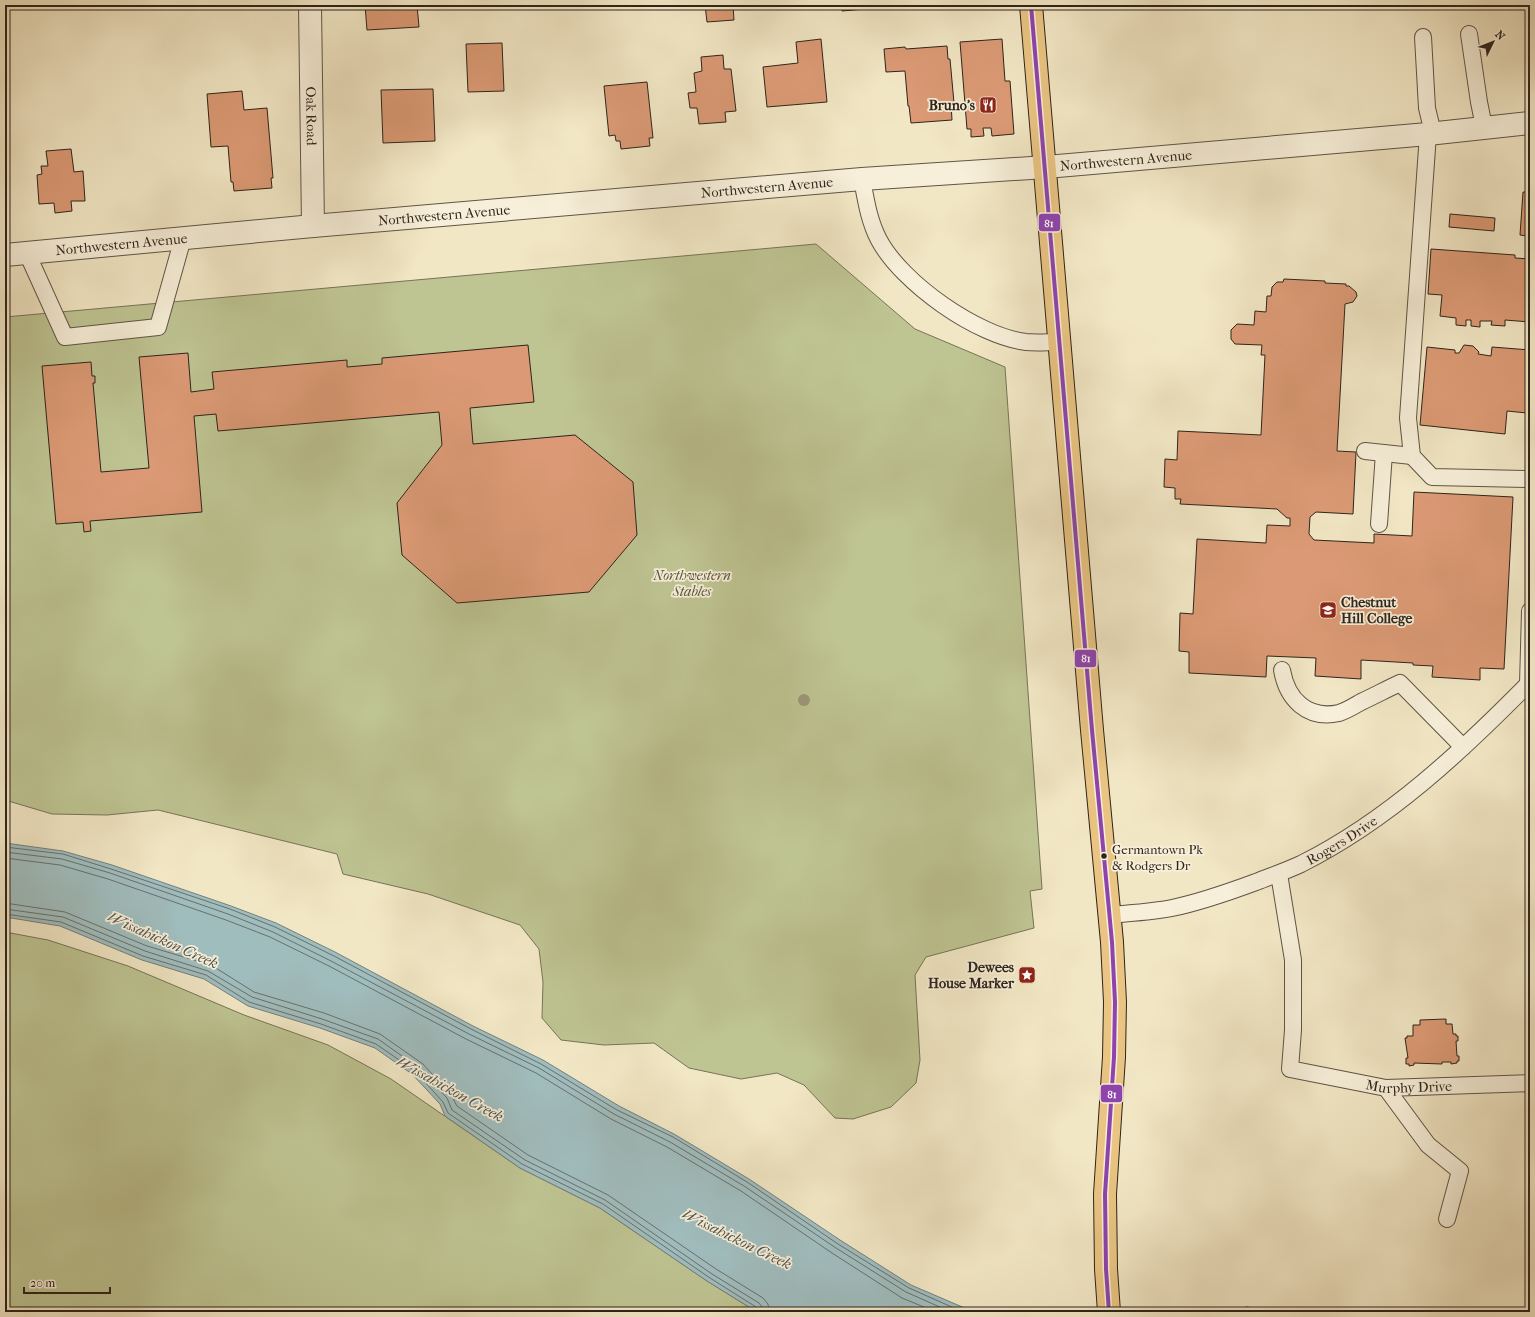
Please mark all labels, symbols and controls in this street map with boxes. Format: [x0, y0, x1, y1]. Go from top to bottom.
north arrow [1473, 22, 1513, 62]
text: N [1492, 28, 1508, 43]
street label: Oak Road [303, 86, 320, 146]
restaurant icon: Bruno's [978, 95, 998, 115]
place label: Bruno's [929, 97, 976, 114]
street label: Northwestern Avenue [1059, 146, 1193, 174]
street label: Northwestern Avenue [700, 173, 834, 201]
street label: Northwestern Avenue [377, 201, 511, 229]
line badge: 81 [1038, 213, 1061, 232]
text: 81 [1044, 217, 1054, 230]
street label: Northwestern Avenue [55, 229, 188, 259]
park label: Northwestern Stables [652, 567, 731, 600]
place label: Chestnut Hill College [1341, 594, 1412, 627]
school or university icon: Chestnut Hill College [1318, 600, 1338, 620]
line badge: 81 [1074, 649, 1097, 668]
text: 81 [1081, 652, 1091, 665]
street label: Rogers Drive [1303, 812, 1380, 868]
place label: Germantown Pk & Rodgers Dr [1112, 842, 1203, 873]
marker: Germantown Pk & Rodgers Dr [1099, 851, 1109, 861]
water label: Wissahickon Creek [105, 907, 221, 973]
place label: Dewees House Marker [928, 959, 1015, 992]
place icon: Dewees House Marker [1017, 965, 1037, 985]
water label: Wissahickon Creek [393, 1052, 507, 1126]
street label: Murphy Drive [1364, 1076, 1452, 1096]
line badge: 81 [1100, 1084, 1123, 1103]
text: 81 [1107, 1088, 1117, 1101]
water label: Wissahickon Creek [679, 1205, 795, 1273]
scale bar [24, 1269, 110, 1295]
text: 20 m [30, 1276, 55, 1290]

